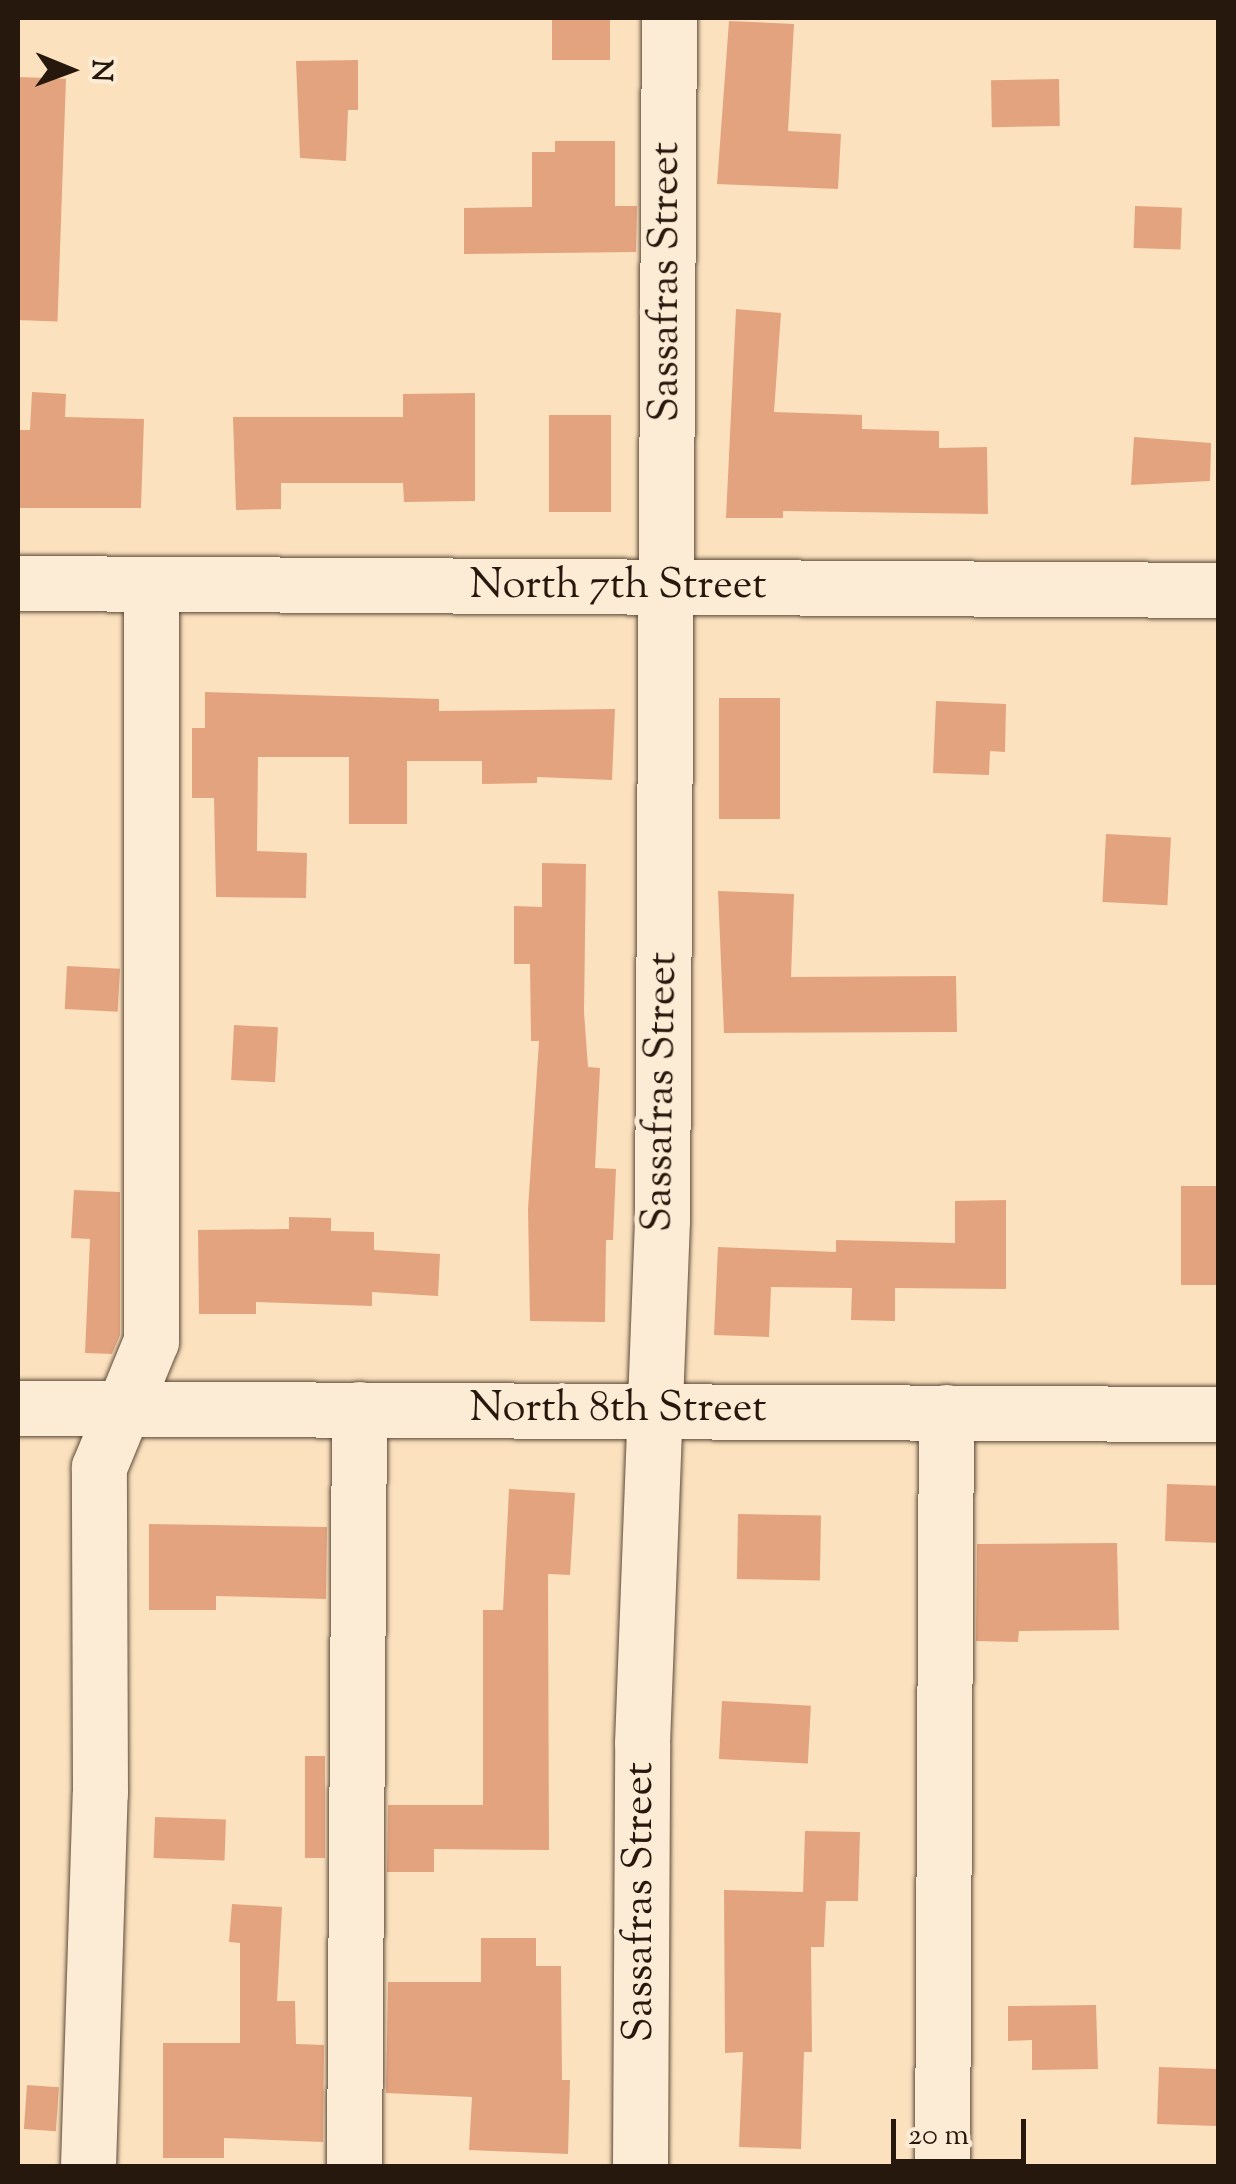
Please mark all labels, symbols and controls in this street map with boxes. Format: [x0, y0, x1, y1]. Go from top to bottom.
north arrow [20, 20, 120, 120]
text: N [80, 59, 120, 82]
street label: Sassafras Street [642, 142, 692, 422]
street label: North 7th Street [469, 562, 767, 612]
street label: Sassafras Street [634, 951, 690, 1233]
street label: North 8th Street [469, 1385, 767, 1435]
street label: Sassafras Street [616, 1762, 666, 2042]
scale bar [896, 2099, 1031, 2161]
text: 20 m [908, 2115, 969, 2158]

